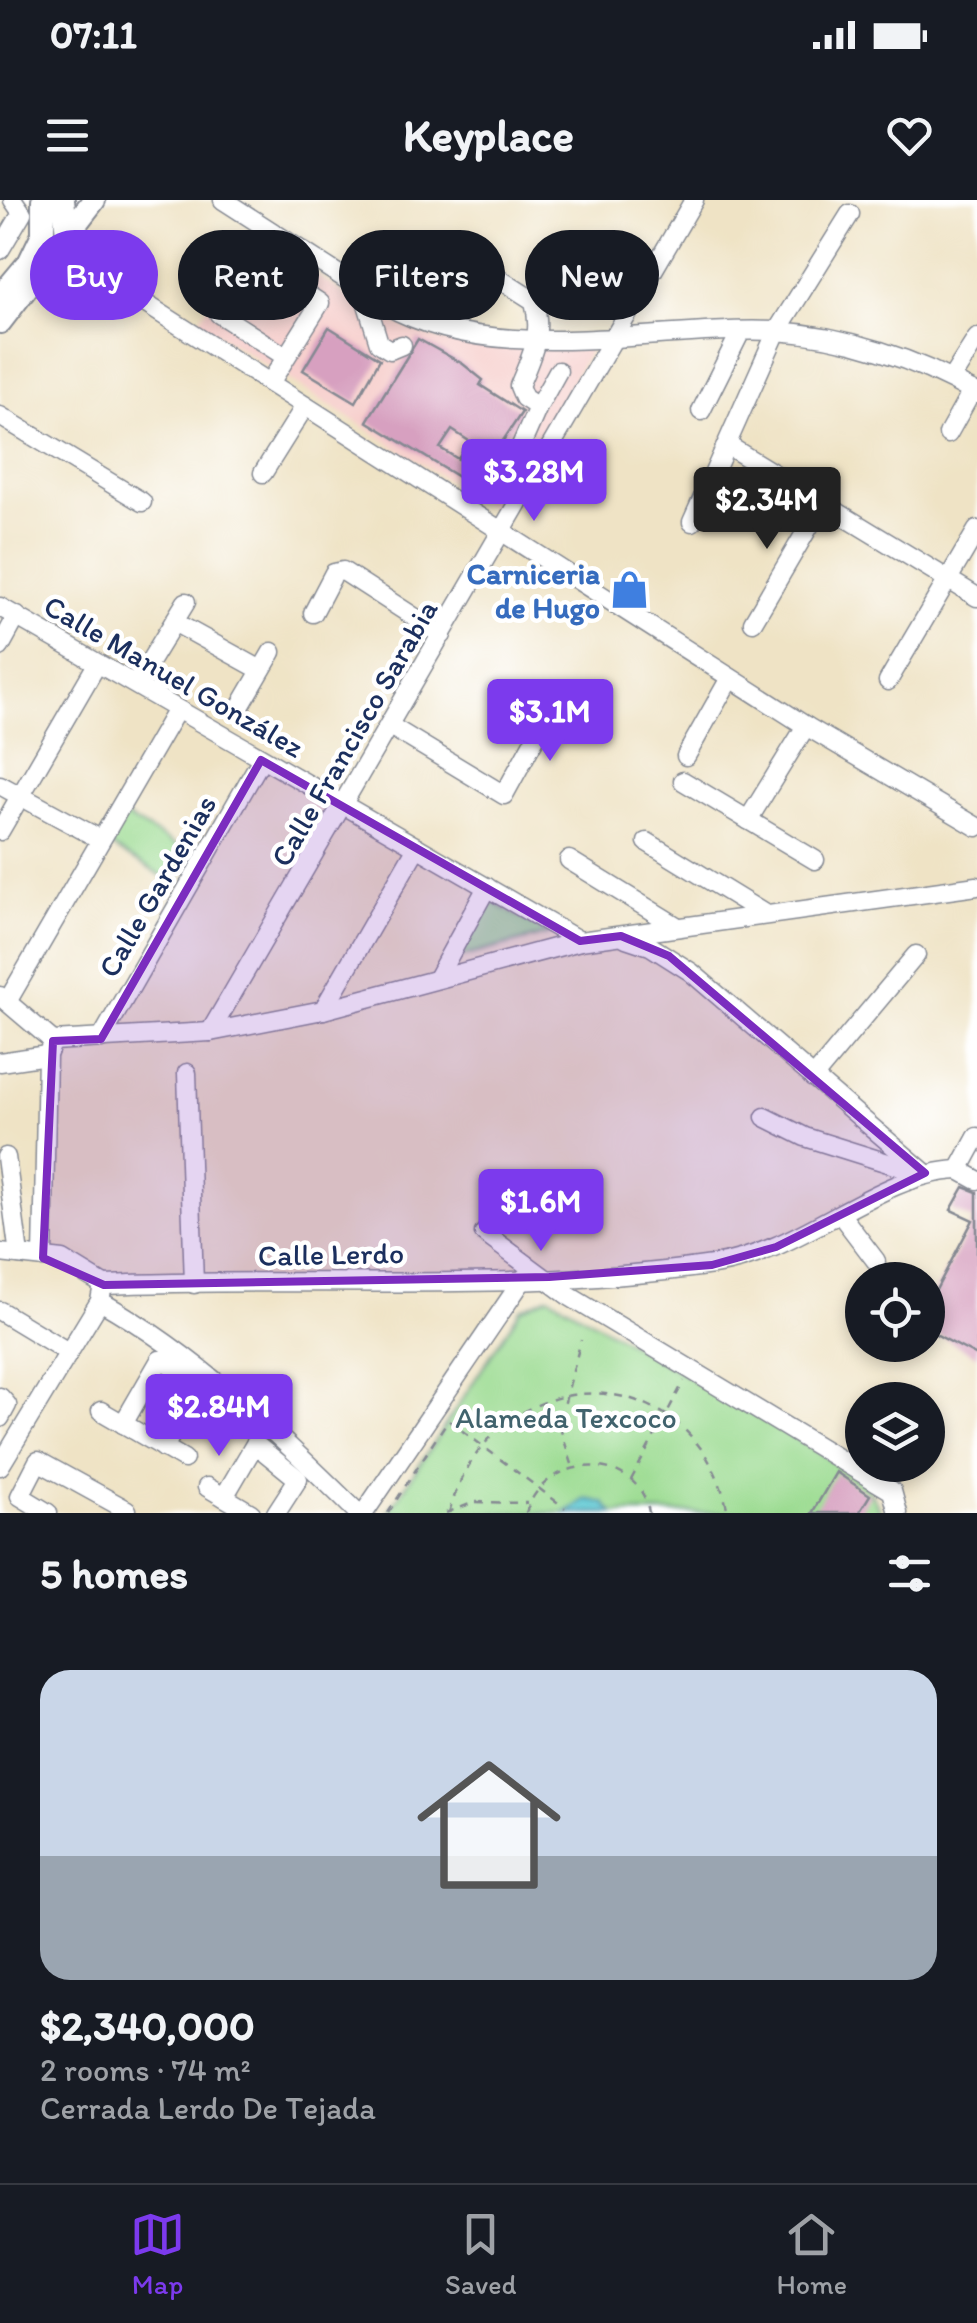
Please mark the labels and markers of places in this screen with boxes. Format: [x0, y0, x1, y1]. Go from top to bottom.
pin: $3.28M [453, 439, 615, 524]
pin: $2.34M [686, 467, 848, 552]
place label: Carniceria de Hugo [467, 555, 600, 626]
shop icon: Carniceria de Hugo [609, 569, 651, 611]
pin: $3.1M [480, 679, 620, 764]
pin: $1.6M [471, 1169, 611, 1254]
pin: $2.84M [138, 1374, 300, 1459]

